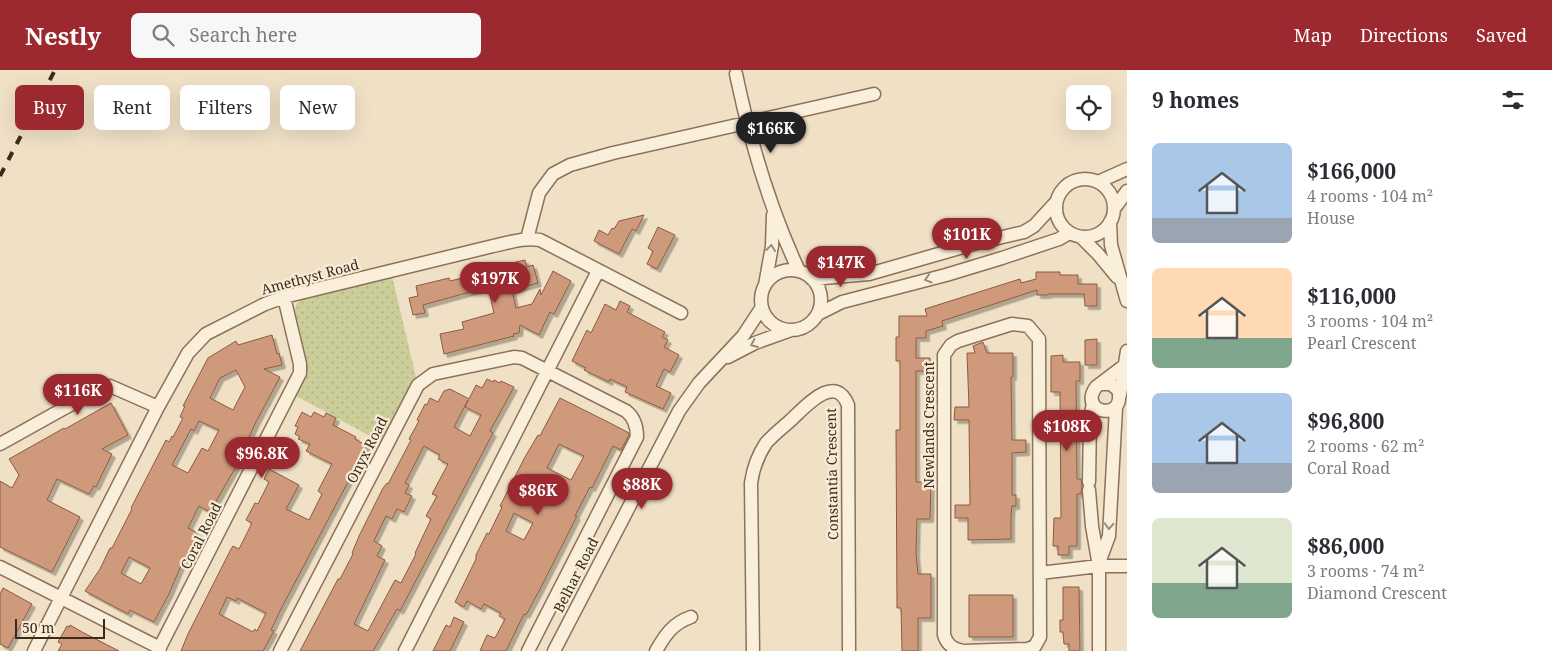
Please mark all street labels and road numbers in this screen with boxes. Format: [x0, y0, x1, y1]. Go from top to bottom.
street label: Amethyst Road [259, 254, 361, 299]
street label: Newlands Crescent [919, 361, 938, 489]
street label: Constantia Crescent [821, 408, 842, 540]
street label: Onyx Road [342, 413, 392, 486]
street label: Coral Road [176, 499, 226, 572]
street label: Belhar Road [549, 534, 603, 615]

